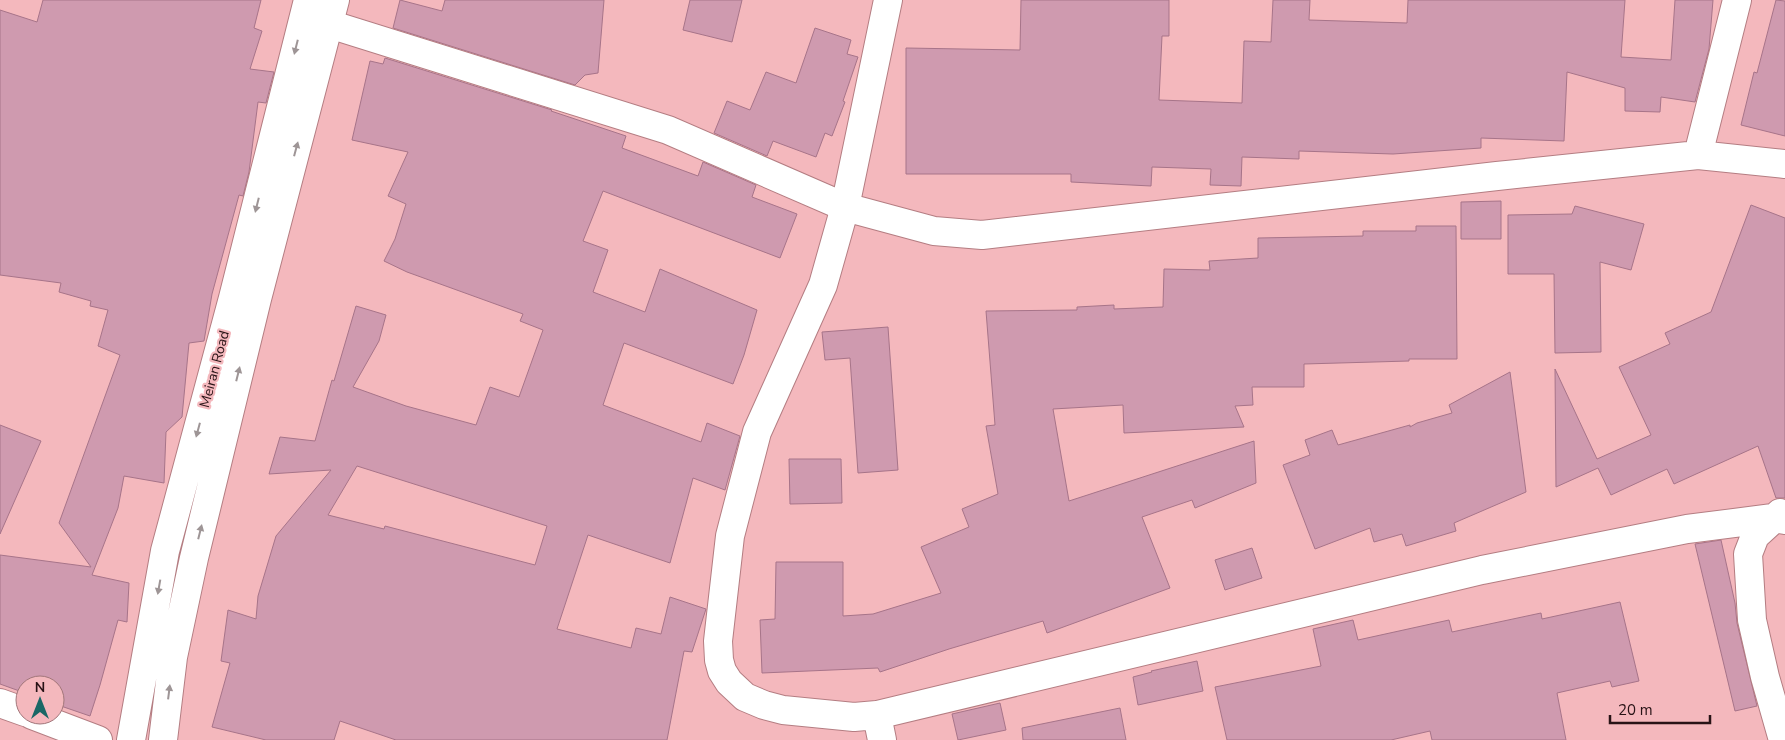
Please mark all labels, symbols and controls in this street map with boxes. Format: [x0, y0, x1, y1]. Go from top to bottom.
one-way arrow [292, 40, 300, 55]
one-way arrow [292, 142, 300, 157]
one-way arrow [253, 197, 261, 212]
street label: Meiran Road [195, 328, 234, 410]
one-way arrow [234, 367, 242, 382]
one-way arrow [194, 422, 202, 437]
one-way arrow [196, 525, 204, 540]
one-way arrow [154, 580, 162, 596]
north arrow [15, 675, 65, 725]
text: N [35, 678, 45, 697]
one-way arrow [165, 683, 173, 699]
scale bar [1610, 692, 1710, 724]
text: 20 m [1618, 700, 1653, 720]

